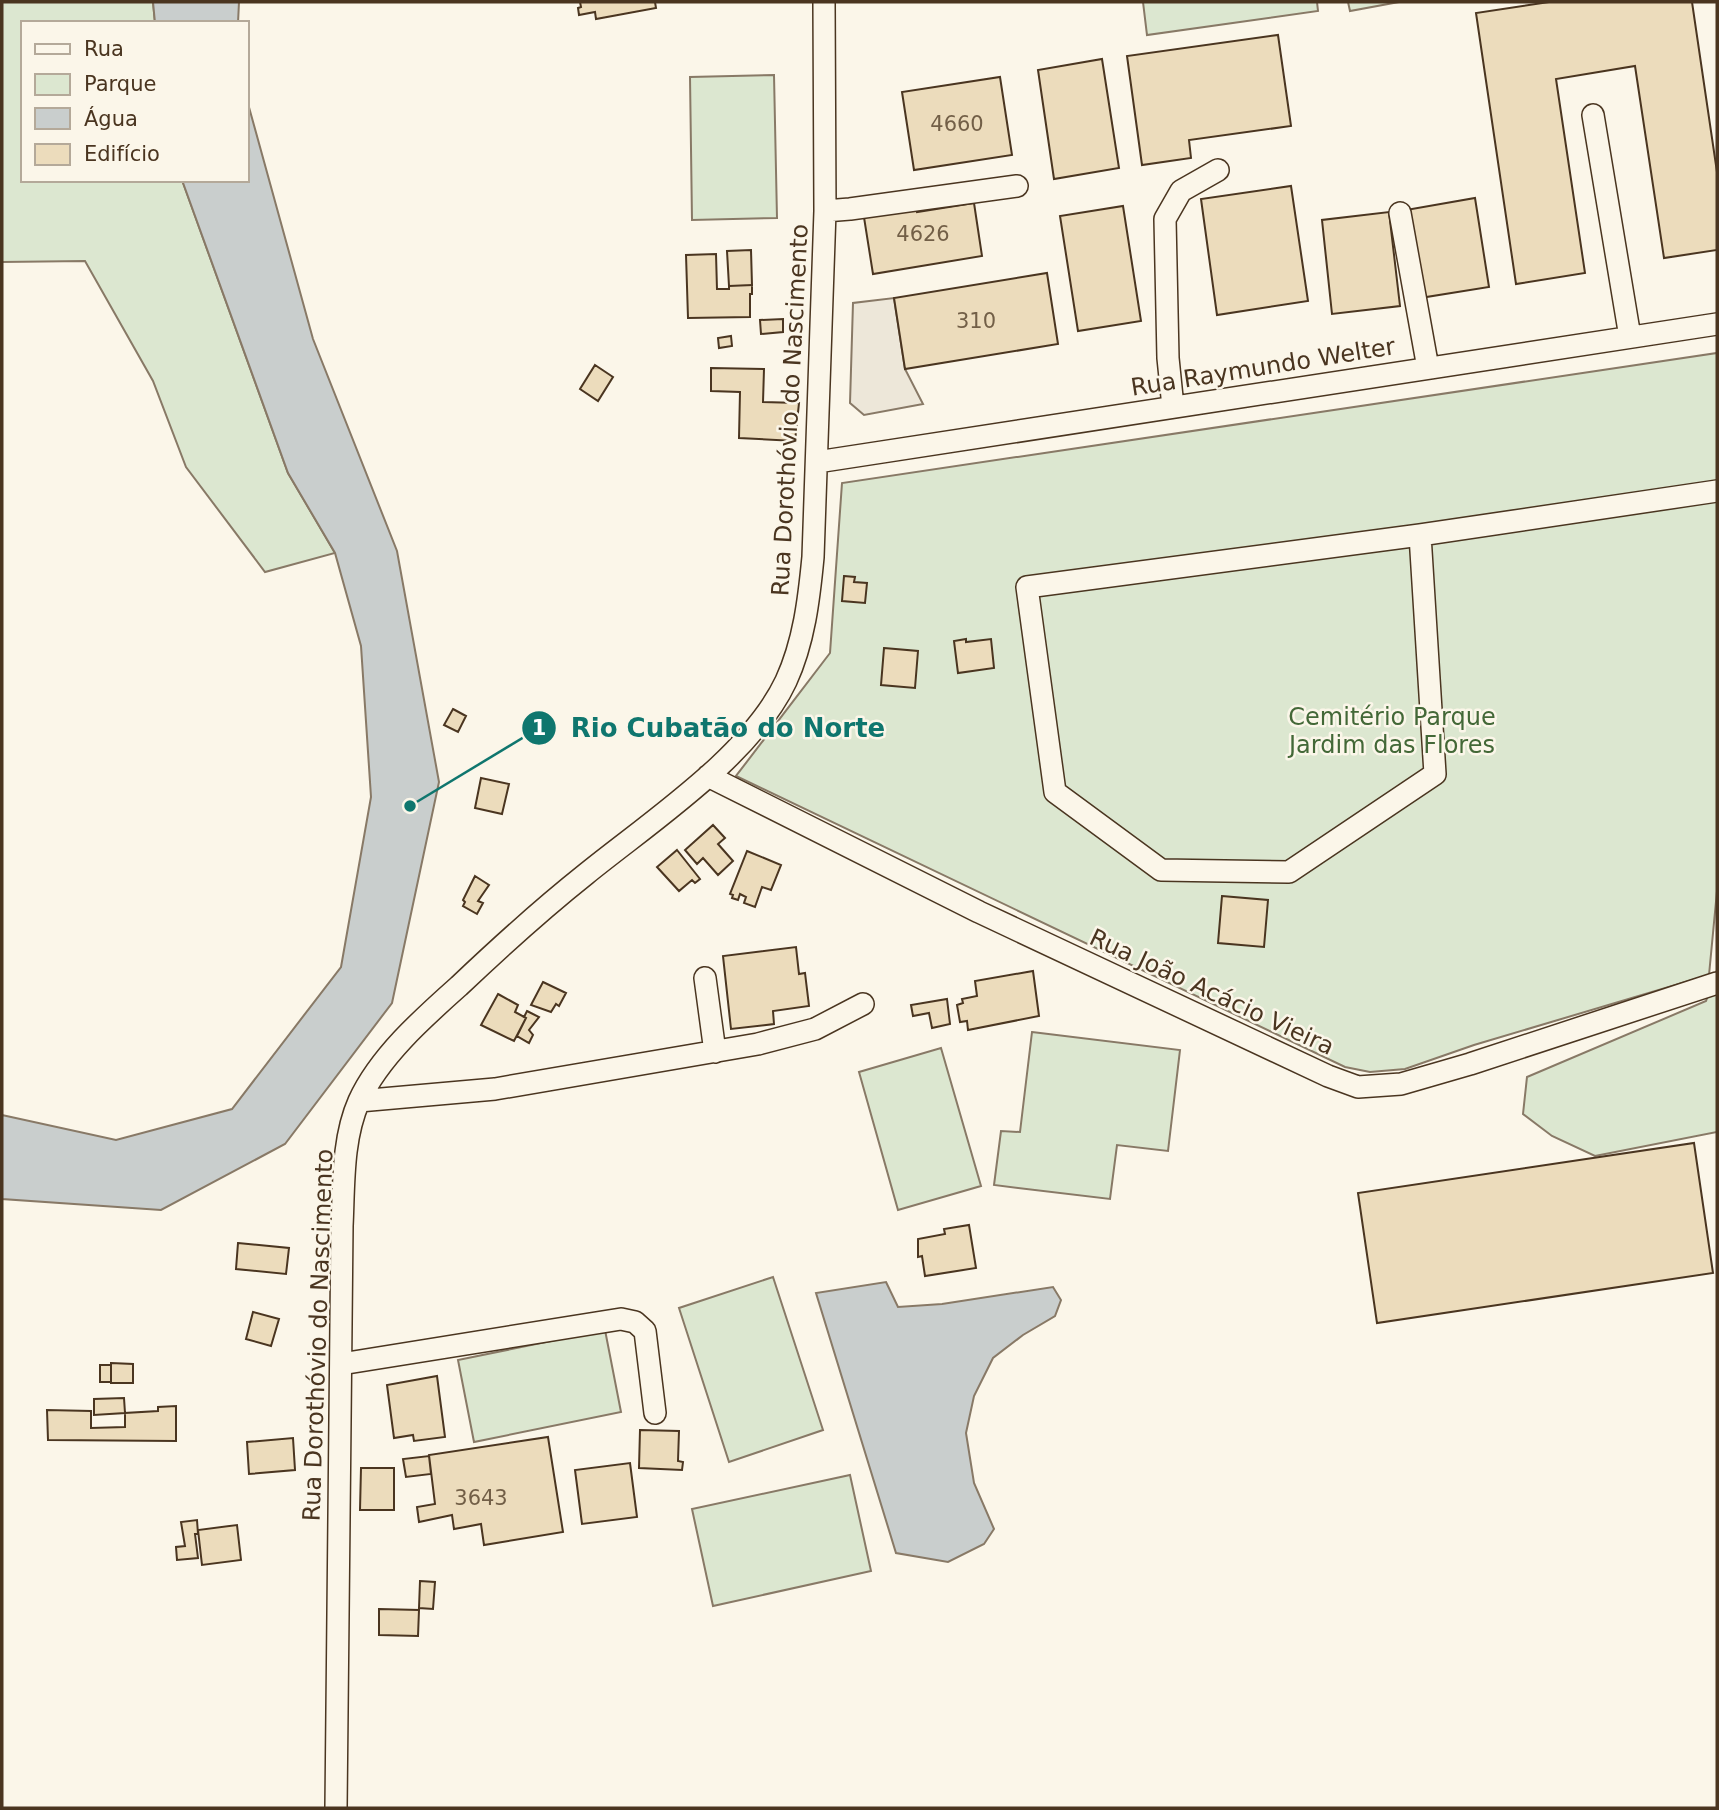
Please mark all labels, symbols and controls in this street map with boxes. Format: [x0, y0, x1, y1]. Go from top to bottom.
legend [21, 21, 248, 182]
text: Rua [84, 37, 124, 61]
text: Parque [84, 72, 156, 96]
text: Água [84, 106, 138, 131]
house number: 4660 [930, 112, 984, 136]
text: Edifício [84, 142, 160, 166]
house number: 4626 [896, 222, 950, 246]
street label: Rua Dorothóvio do Nascimento [766, 223, 814, 597]
house number: 310 [956, 309, 996, 333]
street label: Rua Raymundo Welter [1129, 332, 1397, 402]
park label: Cemitério Parque Jardim das Flores [1287, 703, 1496, 759]
callout: Rio Cubatão do Norte [522, 705, 899, 752]
text: Rio Cubatão do Norte [571, 713, 885, 743]
text: 1 [532, 716, 546, 740]
street label: Rua João Acácio Vieira [1085, 923, 1339, 1061]
street label: Rua Dorothóvio do Nascimento [298, 1148, 338, 1522]
house number: 3643 [454, 1486, 508, 1510]

